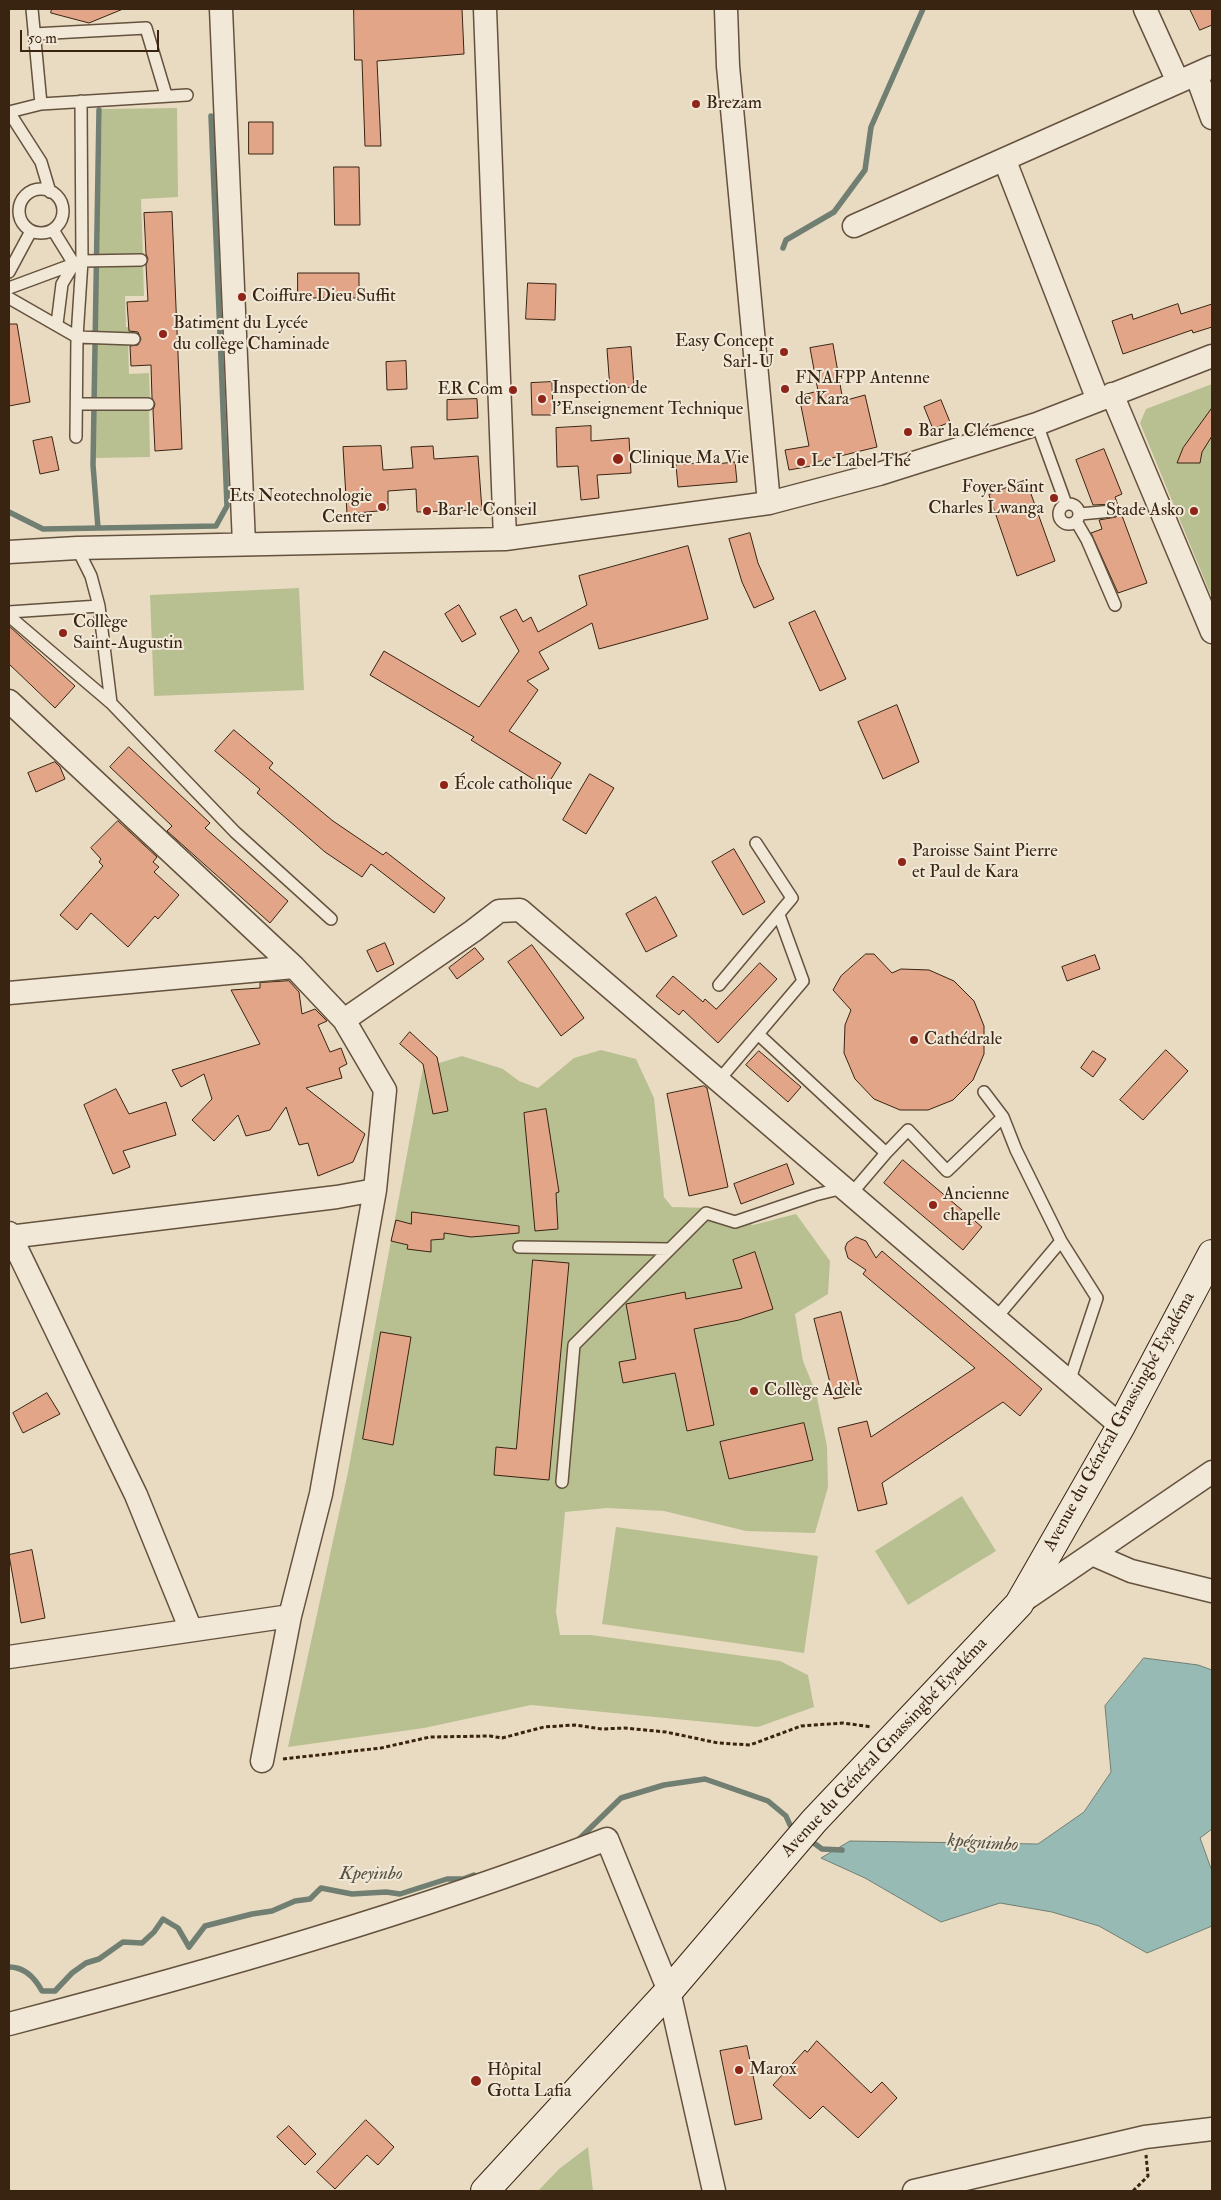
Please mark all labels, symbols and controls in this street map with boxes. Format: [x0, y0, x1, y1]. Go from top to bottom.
scale bar [22, 20, 161, 52]
text: 50 m [28, 29, 57, 48]
place label: Brezam [706, 93, 762, 115]
marker: Brezam [690, 98, 702, 110]
place label: Coiffure Dieu Suffit [252, 286, 396, 308]
marker: Coiffure Dieu Suffit [236, 291, 248, 303]
place label: Batiment du Lycée du collège Chaminade [173, 313, 329, 356]
marker: Batiment du Lycée du collège Chaminade [157, 328, 169, 340]
place label: Easy Concept Sarl-U [675, 331, 774, 374]
marker: Easy Concept Sarl-U [778, 346, 790, 358]
place label: FNAFPP Antenne de Kara [795, 368, 930, 410]
place label: Inspection de l'Enseignement Technique [552, 378, 743, 420]
place label: ER Com [438, 379, 503, 401]
marker: FNAFPP Antenne de Kara [779, 383, 791, 395]
marker: ER Com [507, 384, 519, 396]
marker: Inspection de l'Enseignement Technique [536, 393, 548, 405]
place label: Bar la Clémence [918, 421, 1034, 443]
marker: Bar la Clémence [902, 426, 914, 438]
place label: Clinique Ma Vie [629, 448, 749, 470]
place label: Le Label Thé [811, 451, 911, 473]
marker: Clinique Ma Vie [611, 452, 625, 466]
marker: Le Label Thé [795, 456, 807, 468]
place label: Foyer Saint Charles Lwanga [928, 477, 1044, 520]
place label: Ets Neotechnologie Center [229, 486, 372, 528]
marker: Foyer Saint Charles Lwanga [1048, 492, 1060, 504]
place label: Bar le Conseil [437, 500, 537, 522]
place label: Stade Asko [1106, 500, 1184, 522]
marker: Ets Neotechnologie Center [376, 501, 388, 513]
marker: Bar le Conseil [421, 505, 433, 517]
marker: Stade Asko [1188, 505, 1200, 517]
place label: Collège Saint-Augustin [73, 612, 183, 654]
marker: Collège Saint-Augustin [57, 627, 69, 639]
place label: École catholique [454, 774, 573, 796]
marker: École catholique [438, 779, 450, 791]
place label: Paroisse Saint Pierre et Paul de Kara [912, 841, 1058, 884]
marker: Paroisse Saint Pierre et Paul de Kara [896, 856, 908, 868]
place label: Cathédrale [924, 1029, 1002, 1051]
marker: Cathédrale [908, 1034, 920, 1046]
place label: Ancienne chapelle [943, 1184, 1009, 1226]
marker: Ancienne chapelle [927, 1199, 939, 1211]
street label: Avenue du Général Gnassingbé Eyadéma [1040, 1289, 1200, 1555]
place label: Collège Adèle [764, 1380, 862, 1402]
marker: Collège Adèle [748, 1385, 760, 1397]
street label: Avenue du Général Gnassingbé Eyadéma [777, 1634, 993, 1862]
water label: kpégnimbo [947, 1830, 1019, 1858]
water label: Kpeyinbo [339, 1864, 403, 1886]
place label: Marox [749, 2059, 797, 2081]
place label: Hôpital Gotta Lafia [487, 2060, 571, 2102]
marker: Marox [733, 2064, 745, 2076]
marker: Hôpital Gotta Lafia [469, 2074, 483, 2088]

